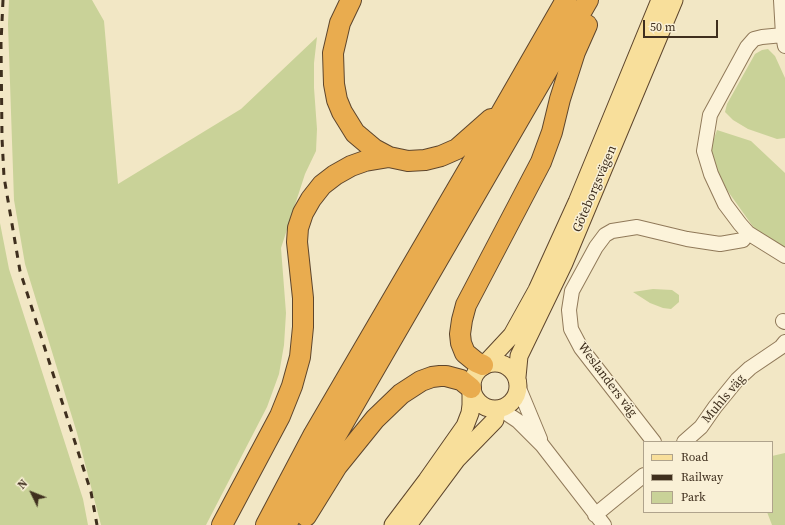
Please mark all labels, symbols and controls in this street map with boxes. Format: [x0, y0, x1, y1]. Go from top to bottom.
scale bar [645, 12, 720, 38]
text: 50 m [650, 19, 676, 35]
street label: Göteborgsvägen [570, 143, 620, 235]
street label: Weslanders väg [574, 340, 640, 420]
street label: Muhls väg [699, 371, 749, 427]
legend [643, 441, 773, 513]
text: Road [681, 449, 708, 465]
text: Railway [681, 469, 723, 485]
north arrow [12, 473, 52, 513]
text: N [15, 476, 31, 493]
text: Park [681, 489, 706, 505]

